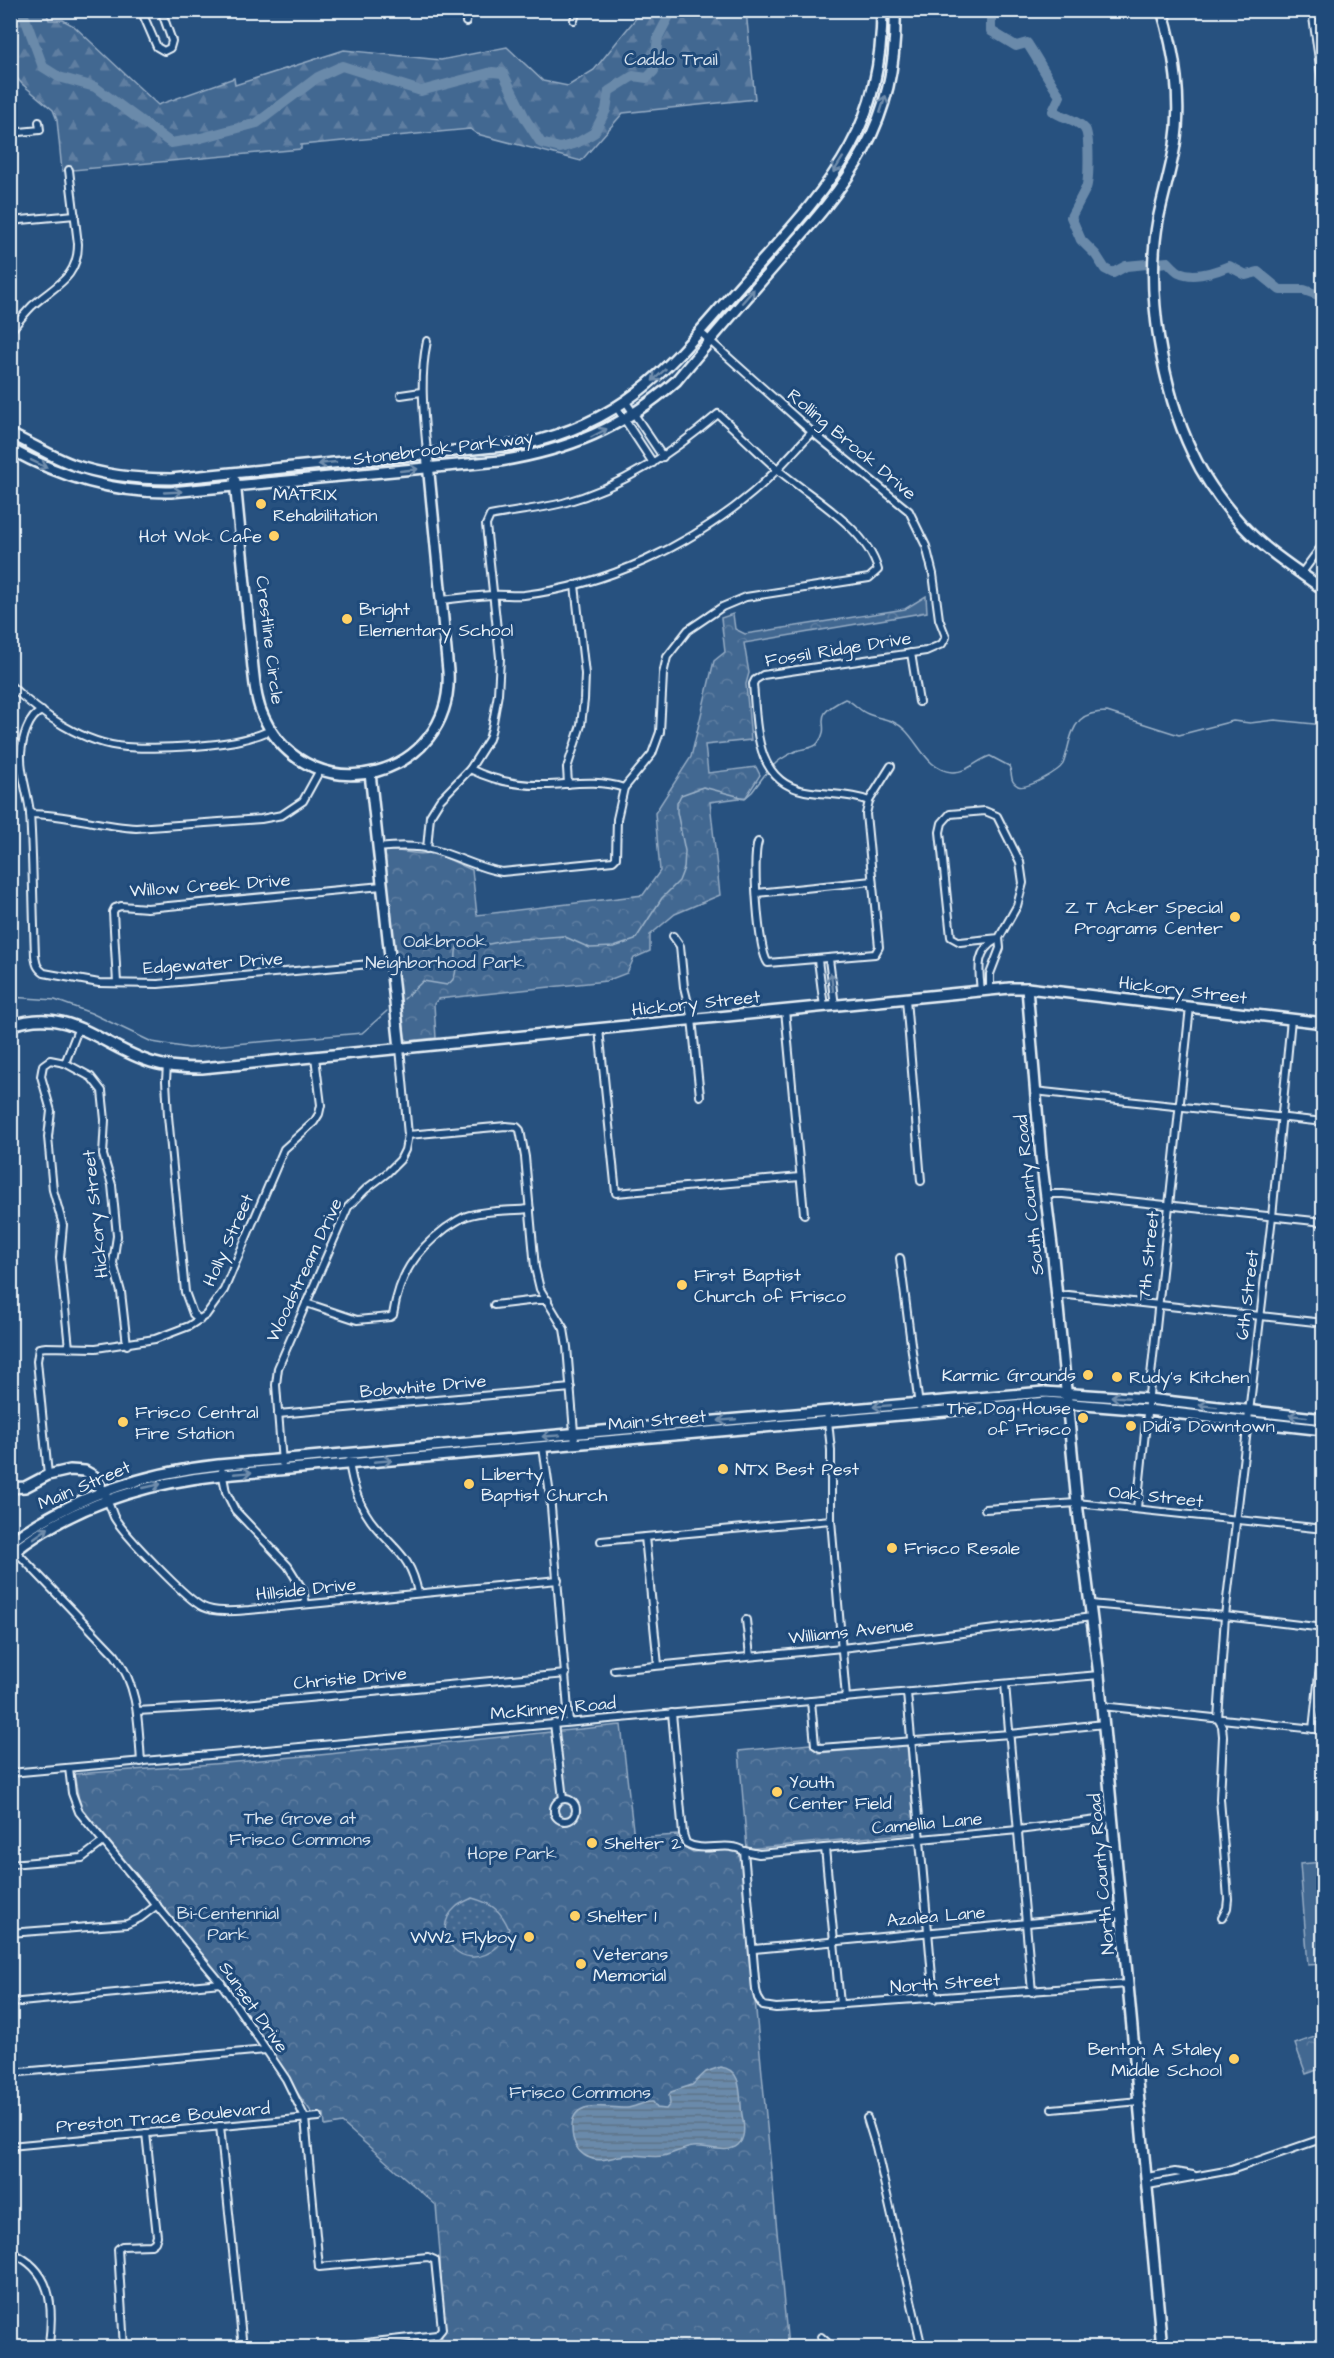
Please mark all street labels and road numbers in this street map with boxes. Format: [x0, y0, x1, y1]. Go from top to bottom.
street label: Rolling Brook Drive [781, 383, 922, 507]
street label: Stonebrook Parkway [351, 425, 535, 473]
street label: Crestline Circle [249, 574, 290, 706]
street label: Fossil Ridge Drive [763, 626, 913, 674]
street label: Willow Creek Drive [129, 867, 291, 904]
street label: Edgewater Drive [142, 946, 284, 982]
street label: Hickory Street [1117, 970, 1249, 1012]
street label: Hickory Street [631, 984, 762, 1024]
street label: South County Road [1009, 1114, 1051, 1276]
street label: Hickory Street [76, 1148, 116, 1279]
street label: Holly Street [197, 1189, 261, 1291]
street label: Woodstream Drive [260, 1194, 349, 1346]
street label: 7th Street [1131, 1209, 1166, 1302]
street label: 6th Street [1230, 1248, 1265, 1341]
street label: Bobwhite Drive [359, 1368, 488, 1404]
street label: Main Street [607, 1404, 708, 1437]
street label: Main Street [34, 1454, 135, 1516]
street label: Oak Street [1107, 1479, 1205, 1514]
street label: Hillside Drive [255, 1572, 358, 1607]
street label: Williams Avenue [787, 1612, 915, 1651]
street label: Christie Drive [292, 1661, 408, 1696]
street label: McKinney Road [489, 1691, 617, 1727]
street label: North County Road [1082, 1792, 1122, 1955]
street label: Camellia Lane [871, 1806, 984, 1841]
street label: Azalea Lane [886, 1900, 987, 1933]
street label: Sunset Drive [213, 1957, 294, 2058]
street label: North Street [889, 1967, 1002, 2000]
street label: Preston Trace Boulevard [55, 2096, 271, 2139]

